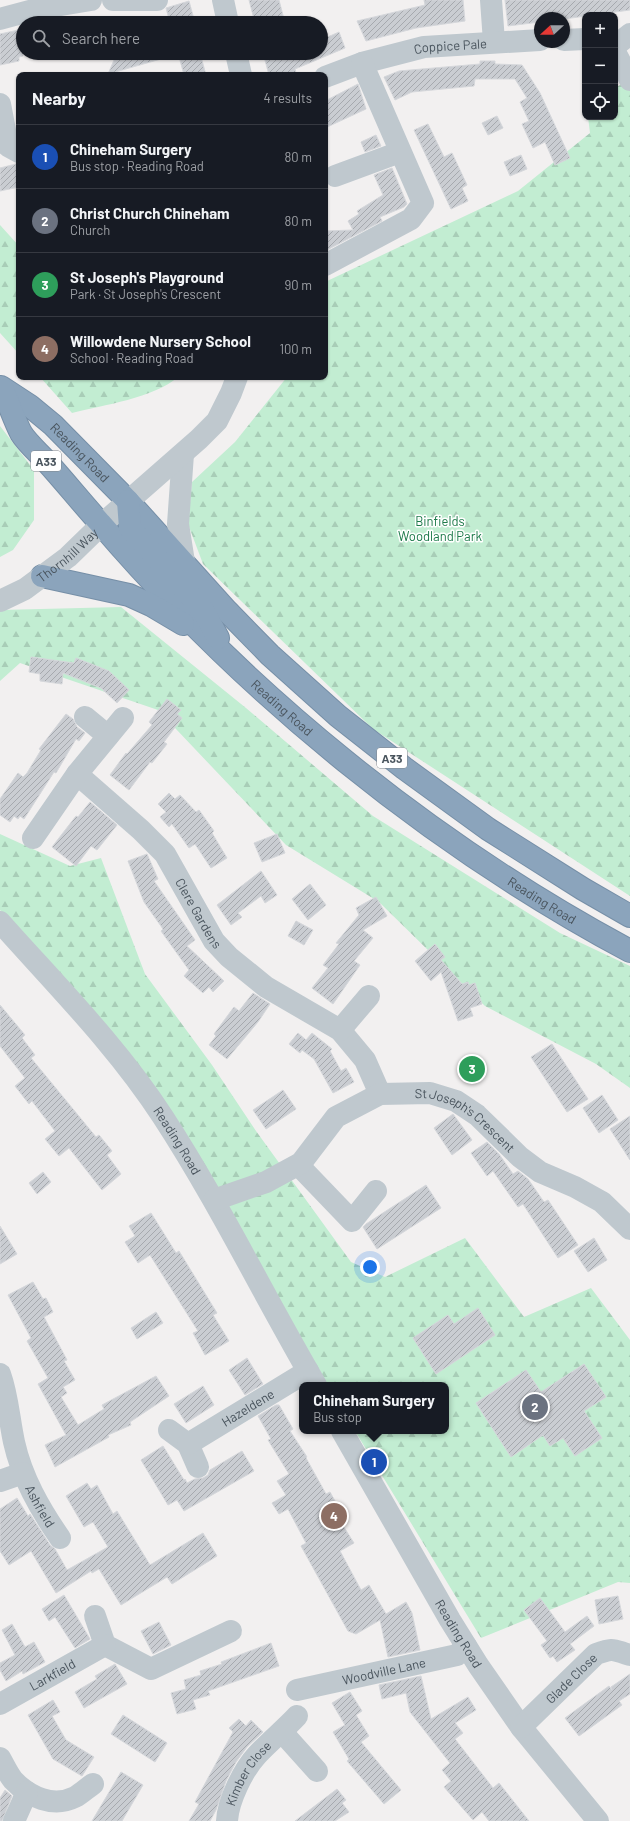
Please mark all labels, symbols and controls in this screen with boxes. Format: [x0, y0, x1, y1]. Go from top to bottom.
north arrow [534, 12, 570, 48]
map controls [582, 12, 618, 120]
button: + [582, 12, 618, 48]
search box [16, 16, 328, 60]
icon: search [30, 27, 52, 49]
text: Search here [62, 29, 140, 47]
street label: Coppice Pale [412, 35, 487, 57]
button: − [582, 48, 618, 84]
button: locate [582, 84, 618, 120]
text: Nearby [32, 88, 86, 108]
text: 4 results [264, 90, 312, 106]
text: Chineham Surgery [70, 140, 192, 158]
text: 1 [43, 149, 47, 165]
text: 80 m [285, 149, 312, 165]
text: Bus stop · Reading Road [70, 158, 204, 174]
text: Christ Church Chineham [70, 204, 230, 222]
text: 2 [41, 213, 49, 229]
text: 80 m [285, 213, 312, 229]
text: Church [70, 222, 110, 238]
text: St Joseph's Playground [70, 268, 224, 286]
text: 3 [41, 277, 49, 293]
text: 90 m [285, 277, 312, 293]
text: Park · St Joseph's Crescent [70, 286, 221, 302]
text: Willowdene Nursery School [70, 332, 251, 350]
text: 4 [41, 341, 49, 357]
text: 100 m [279, 341, 312, 357]
text: School · Reading Road [70, 350, 194, 366]
street label: Reading Road [47, 419, 113, 486]
road number: A33 [31, 451, 61, 471]
park label: Binfields Woodland Park [398, 513, 482, 544]
street label: Thornhill Way [33, 525, 101, 586]
street label: Reading Road [248, 676, 316, 739]
road number: A33 [377, 748, 407, 768]
street label: Reading Road [505, 873, 579, 927]
street label: Clere Gardens [172, 875, 225, 952]
pin: 3 [459, 1054, 485, 1084]
street label: St Joseph's Crescent [415, 1085, 518, 1156]
street label: Reading Road [150, 1103, 205, 1177]
your location [360, 1257, 380, 1277]
popup [299, 1382, 449, 1434]
street label: Hazeldene [219, 1385, 277, 1430]
text: Chineham Surgery [313, 1391, 435, 1409]
pin: 2 [522, 1392, 548, 1422]
text: Bus stop [313, 1409, 362, 1425]
pin: 1 [361, 1447, 387, 1477]
street label: Ashfield [22, 1482, 59, 1530]
pin: 4 [321, 1501, 347, 1531]
street label: Reading Road [432, 1597, 486, 1671]
street label: Glade Close [542, 1650, 600, 1707]
street label: Woodville Lane [341, 1654, 427, 1688]
street label: Larkfield [26, 1655, 78, 1694]
street label: Kimber Close [222, 1737, 274, 1808]

